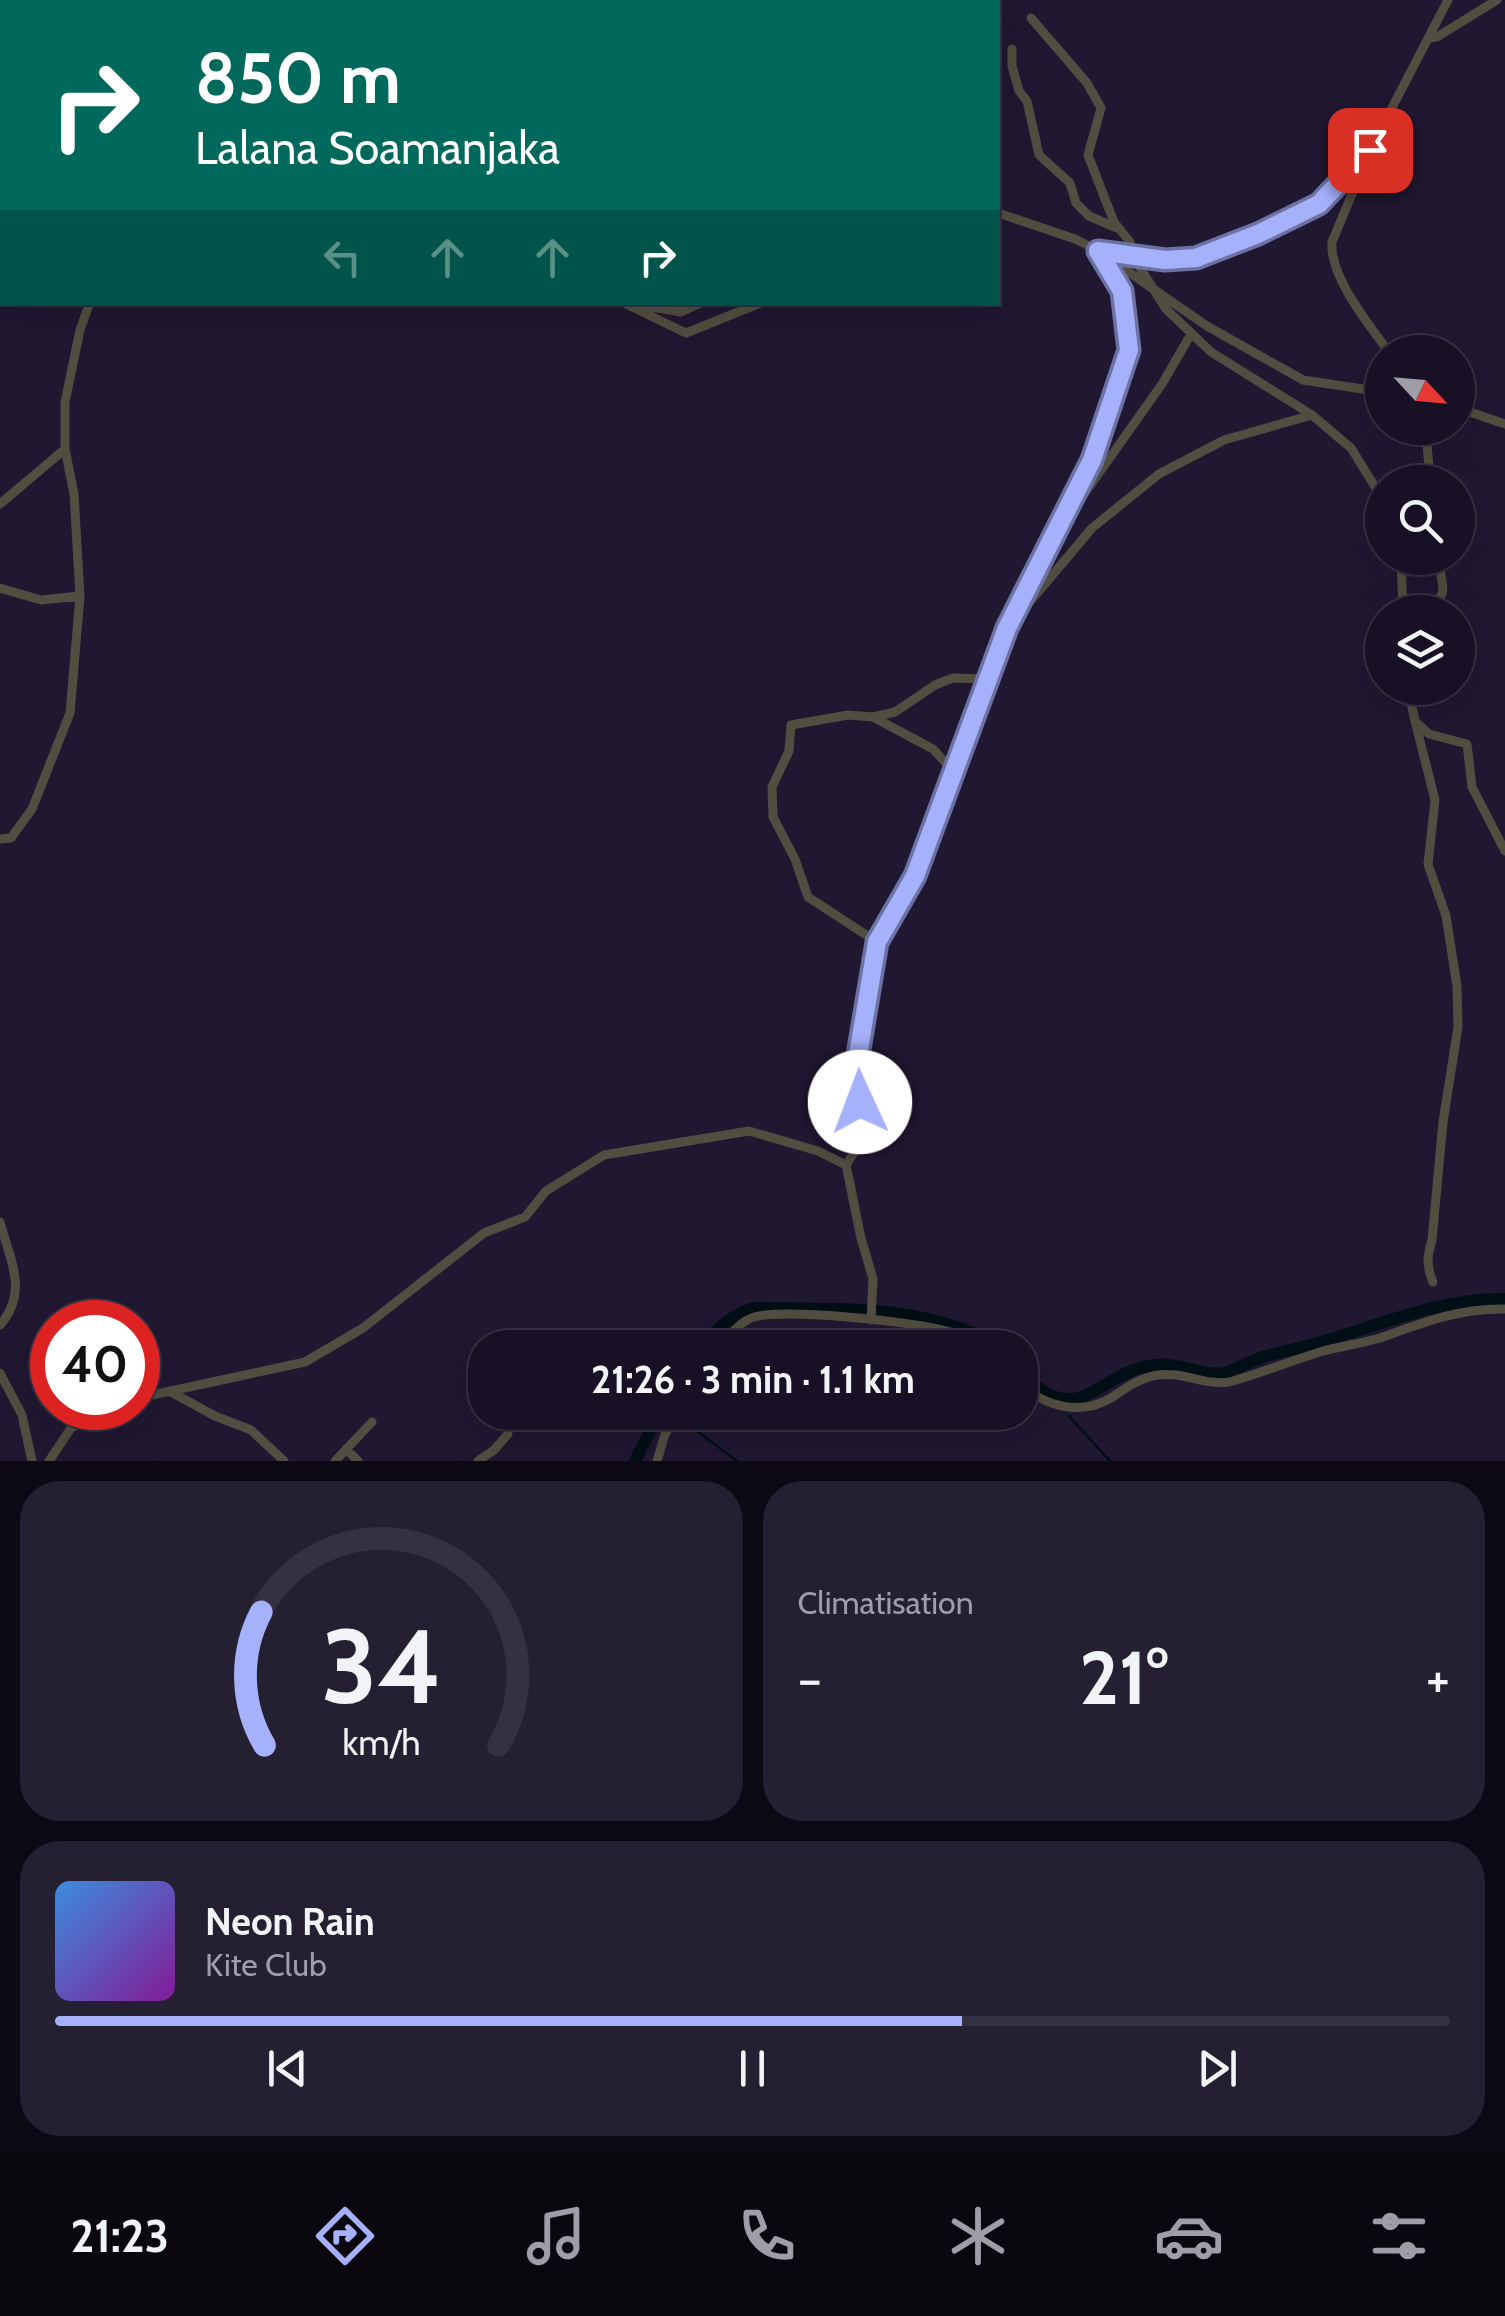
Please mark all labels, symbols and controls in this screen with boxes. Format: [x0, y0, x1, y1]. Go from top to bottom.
text: 850 m [195, 35, 401, 121]
icon: right [30, 40, 160, 170]
pin [1328, 108, 1413, 193]
text: Lalana Soamanjaka [195, 121, 560, 175]
icon: arrive [1343, 123, 1398, 178]
icon: left [315, 230, 370, 285]
icon: ahead [420, 230, 475, 285]
icon: ahead [525, 230, 580, 285]
icon: right [630, 230, 685, 285]
north arrow [1365, 335, 1475, 445]
map controls [1365, 335, 1475, 705]
button: search [1365, 465, 1475, 575]
button: layers [1365, 595, 1475, 705]
position arrow [808, 1050, 912, 1154]
speed limit sign: 40 [30, 1300, 160, 1430]
text: 21:26 · 3 min · 1.1 km [591, 1356, 915, 1403]
text: Climatisation [798, 1583, 974, 1622]
text: 34 [321, 1603, 442, 1729]
text: 21° [1079, 1632, 1168, 1723]
text: − [798, 1645, 822, 1712]
text: + [1426, 1645, 1450, 1712]
text: km/h [342, 1721, 420, 1764]
text: Neon Rain [205, 1898, 375, 1945]
text: Kite Club [205, 1945, 327, 1984]
icon: previous [260, 2041, 315, 2096]
icon: pause [725, 2041, 780, 2096]
icon: next [1190, 2041, 1245, 2096]
icon: directions [310, 2201, 380, 2271]
icon: music [521, 2201, 591, 2271]
icon: phone [732, 2201, 802, 2271]
icon: climate [943, 2201, 1013, 2271]
icon: car [1154, 2201, 1224, 2271]
icon: filters [1364, 2201, 1434, 2271]
text: 21:23 [70, 2209, 169, 2263]

